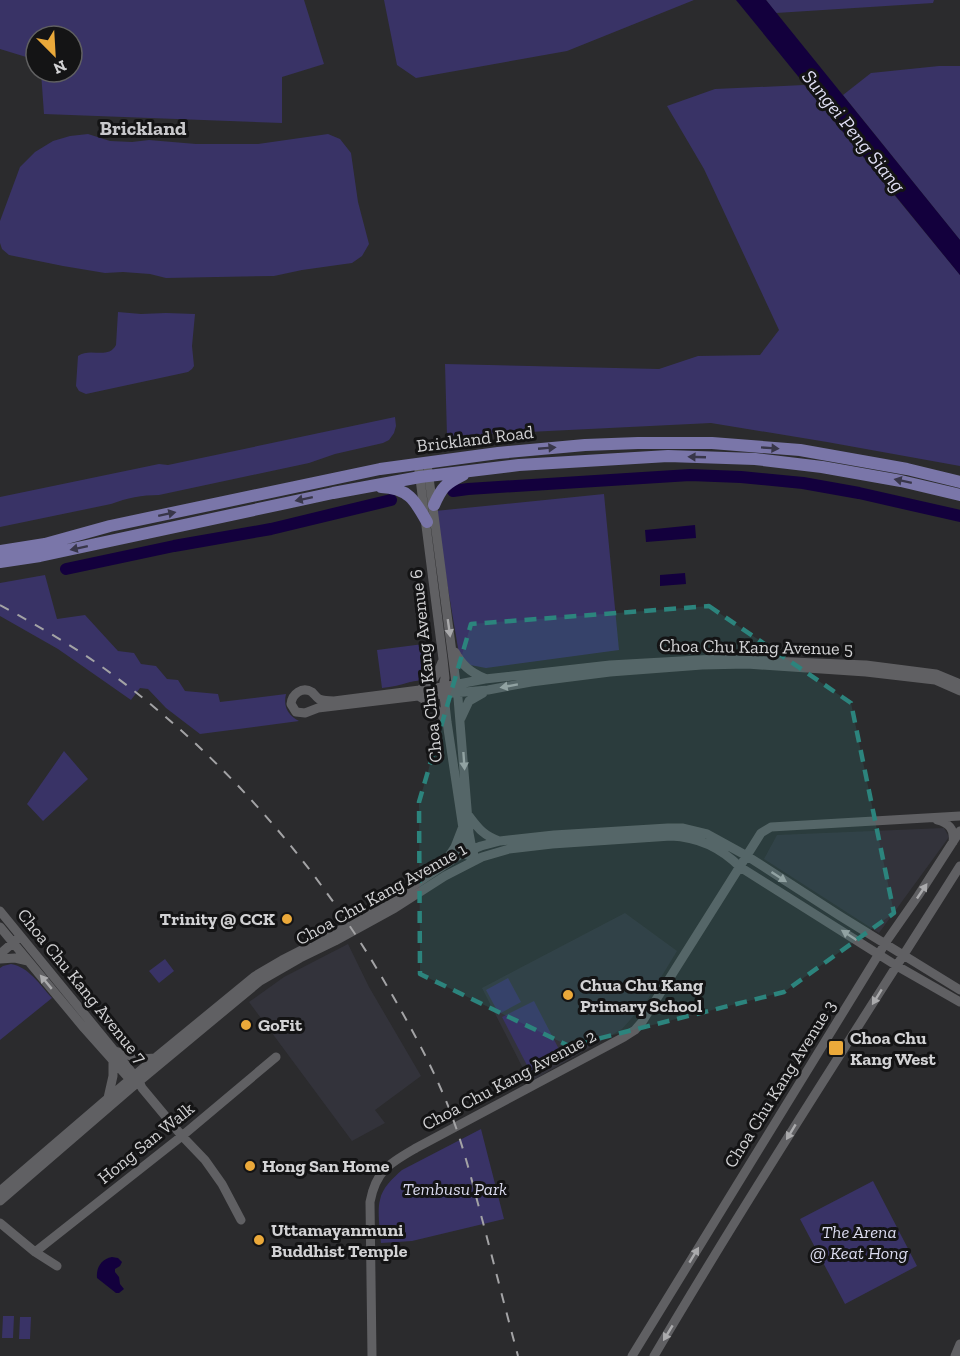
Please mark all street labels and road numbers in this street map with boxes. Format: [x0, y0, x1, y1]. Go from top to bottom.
street label: Brickland Road [415, 421, 535, 457]
street label: Choa Chu Kang Avenue 6 [405, 568, 447, 764]
street label: Choa Chu Kang Avenue 5 [659, 634, 853, 660]
street label: Choa Chu Kang Avenue 1 [292, 838, 470, 950]
street label: Choa Chu Kang Avenue 7 [13, 904, 152, 1068]
street label: Choa Chu Kang Avenue 3 [719, 996, 841, 1172]
street label: Choa Chu Kang Avenue 2 [418, 1025, 600, 1135]
street label: Hong San Walk [93, 1097, 199, 1189]

